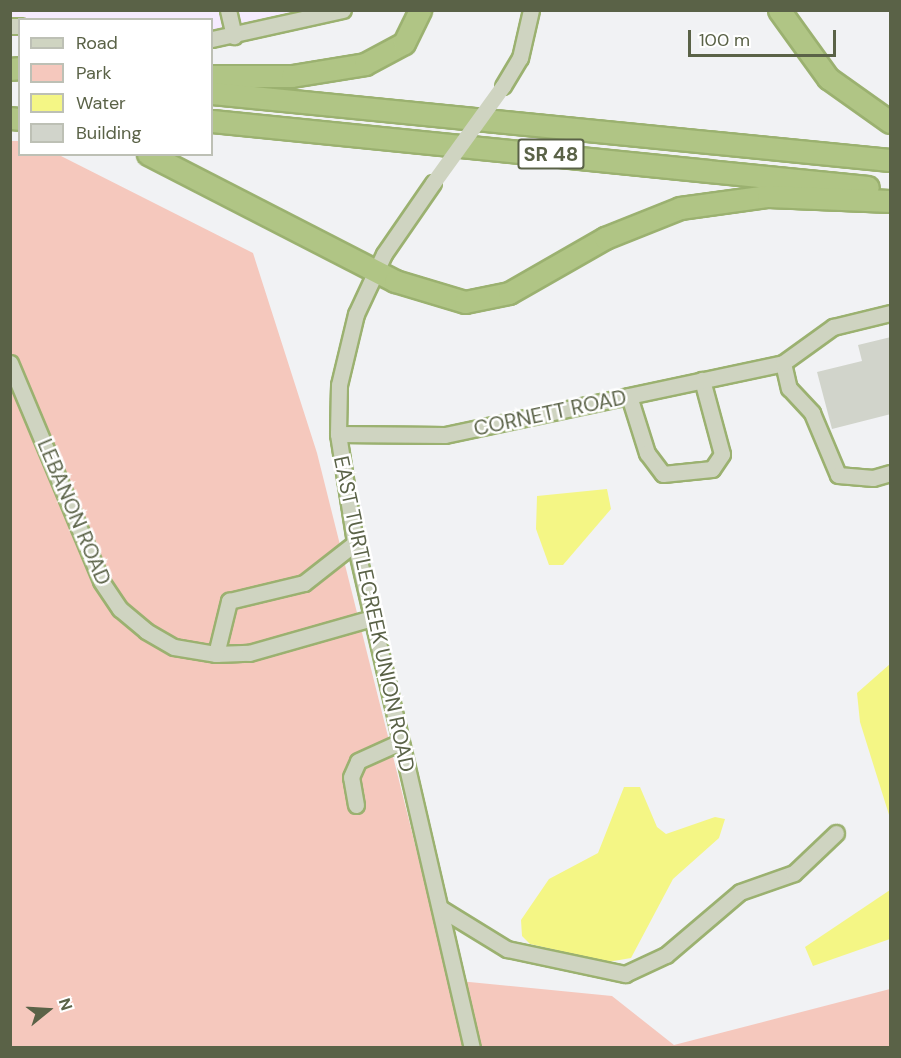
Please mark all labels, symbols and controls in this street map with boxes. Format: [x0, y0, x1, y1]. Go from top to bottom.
legend [18, 18, 213, 156]
scale bar [691, 18, 840, 56]
text: 100 m [699, 28, 750, 52]
text: Road [76, 31, 118, 55]
text: Park [76, 61, 112, 85]
text: Water [76, 91, 126, 115]
text: Building [76, 121, 141, 145]
road number: SR 48 [516, 137, 586, 171]
street label: CORNETT ROAD [471, 385, 629, 441]
street label: LEBANON ROAD [32, 435, 116, 589]
street label: EAST TURTLECREEK UNION ROAD [328, 454, 420, 774]
north arrow [18, 980, 78, 1040]
text: N [54, 995, 77, 1013]

